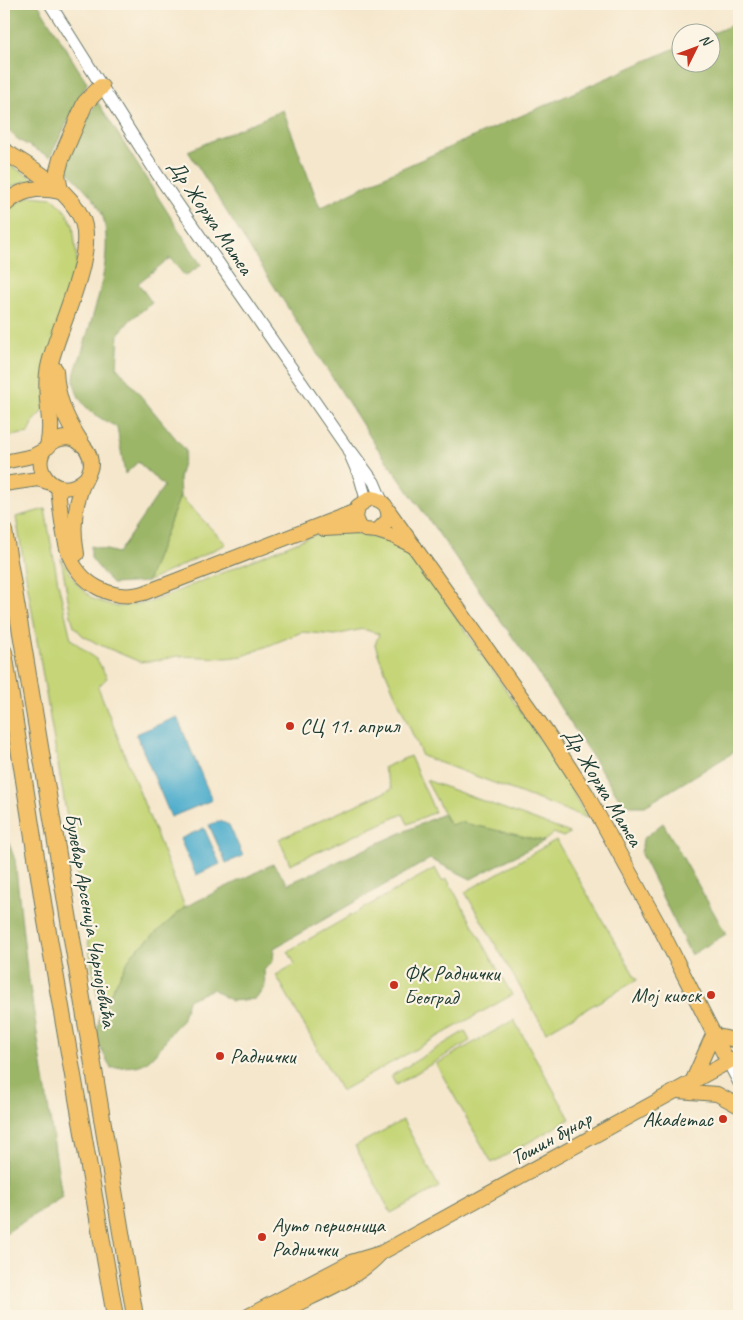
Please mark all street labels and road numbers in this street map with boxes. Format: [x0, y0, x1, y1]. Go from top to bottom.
street label: Др Жоржа Матеа [163, 154, 260, 281]
street label: Др Жоржа Матеа [558, 723, 649, 852]
street label: Булевар Арсенија Чарнојевића [59, 811, 123, 1031]
street label: Тошин бунар [506, 1105, 597, 1171]

